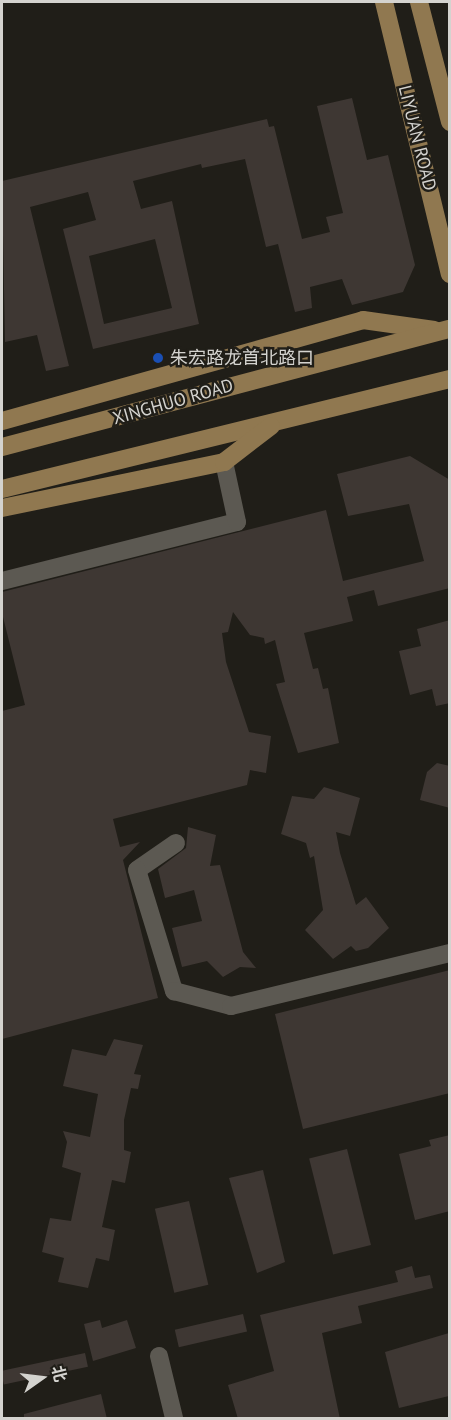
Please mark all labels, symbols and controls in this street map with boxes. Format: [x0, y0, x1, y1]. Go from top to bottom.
street label: LIYUAN ROAD [393, 83, 441, 193]
place label: 朱宏路龙首北路口 [170, 347, 314, 369]
marker: 朱宏路龙首北路口 [151, 351, 165, 365]
street label: XINGHUO ROAD [110, 374, 236, 430]
north arrow [12, 1348, 72, 1408]
text: 北 [48, 1363, 71, 1384]

